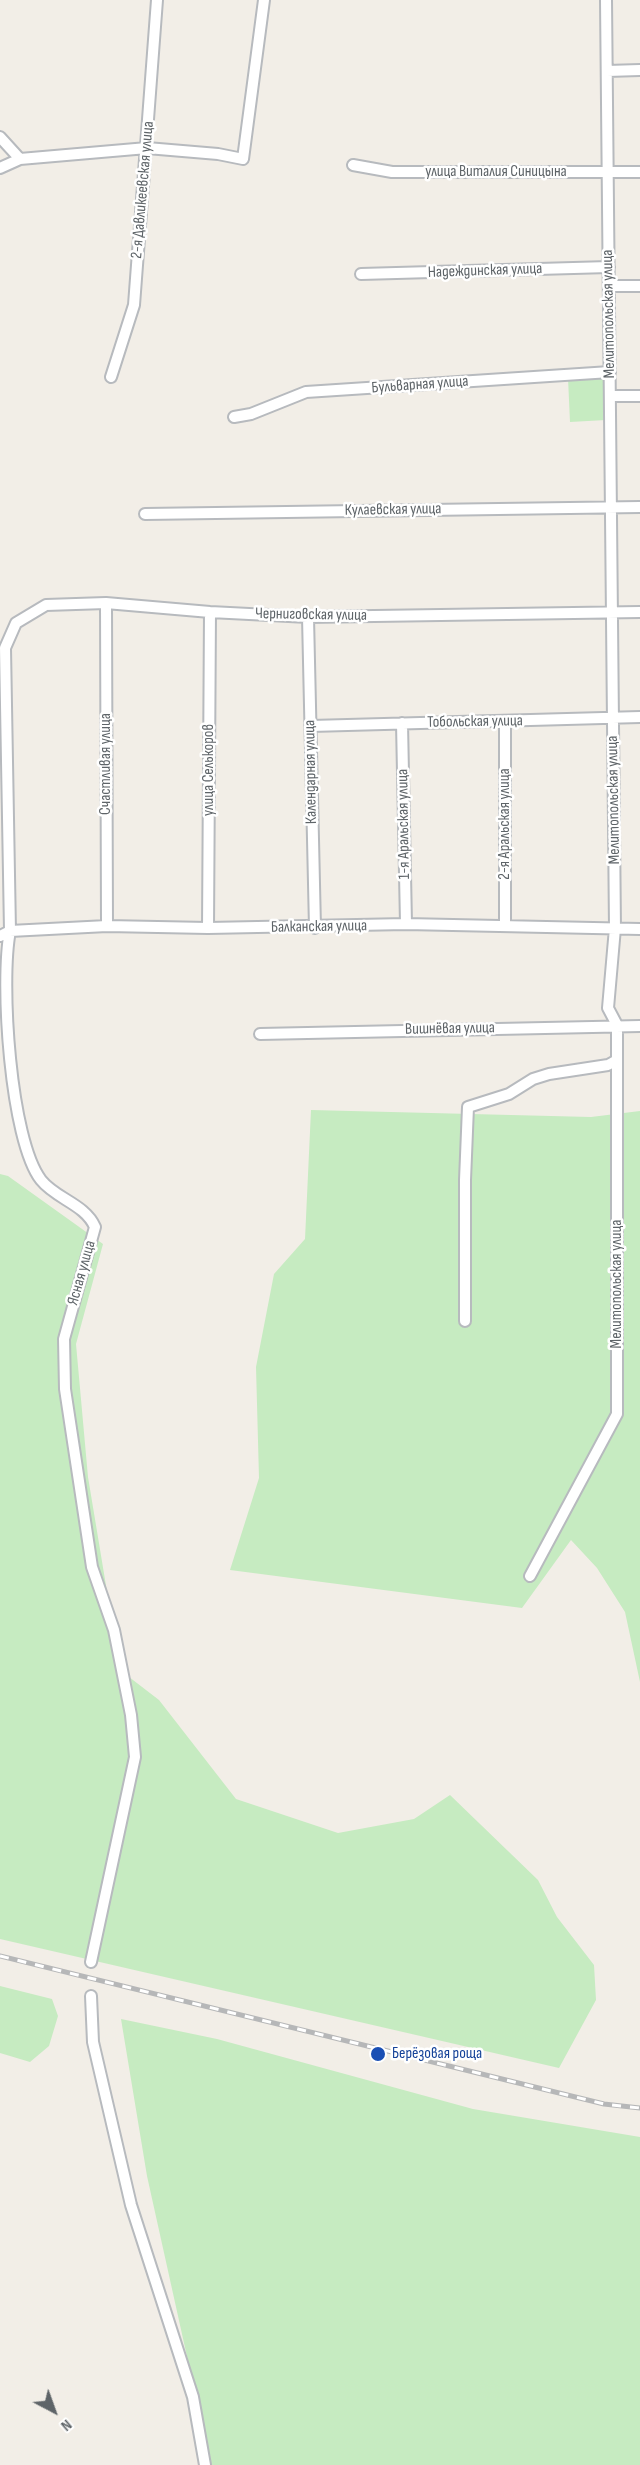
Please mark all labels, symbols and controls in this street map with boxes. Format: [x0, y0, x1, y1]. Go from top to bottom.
street label: 2-я Давликеевская улица [127, 120, 159, 260]
street label: улица Виталия Синицына [425, 162, 567, 182]
street label: Мелитопольская улица [598, 249, 620, 379]
street label: Надеждинская улица [427, 259, 543, 283]
street label: Бульварная улица [371, 372, 469, 398]
street label: Кулаевская улица [344, 500, 442, 520]
street label: Черниговская улица [255, 604, 367, 626]
street label: Тобольская улица [427, 712, 523, 732]
street label: Счастливая улица [96, 713, 116, 815]
street label: Календарная улица [300, 720, 322, 824]
street label: улица Селькоров [199, 724, 219, 816]
street label: Мелитопольская улица [603, 735, 625, 865]
street label: 2-я Аральская улица [495, 768, 515, 880]
street label: 1-я Аральская улица [393, 769, 415, 879]
street label: Балканская улица [271, 917, 367, 937]
street label: Вишнёвая улица [405, 1019, 495, 1039]
street label: Мелитопольская улица [607, 1220, 627, 1348]
street label: Ясная улица [64, 1238, 100, 1308]
place label: Берёзовая роща [392, 2044, 482, 2064]
marker: Берёзовая роща [369, 2045, 387, 2063]
north arrow [24, 2381, 84, 2441]
text: N [57, 2415, 76, 2435]

